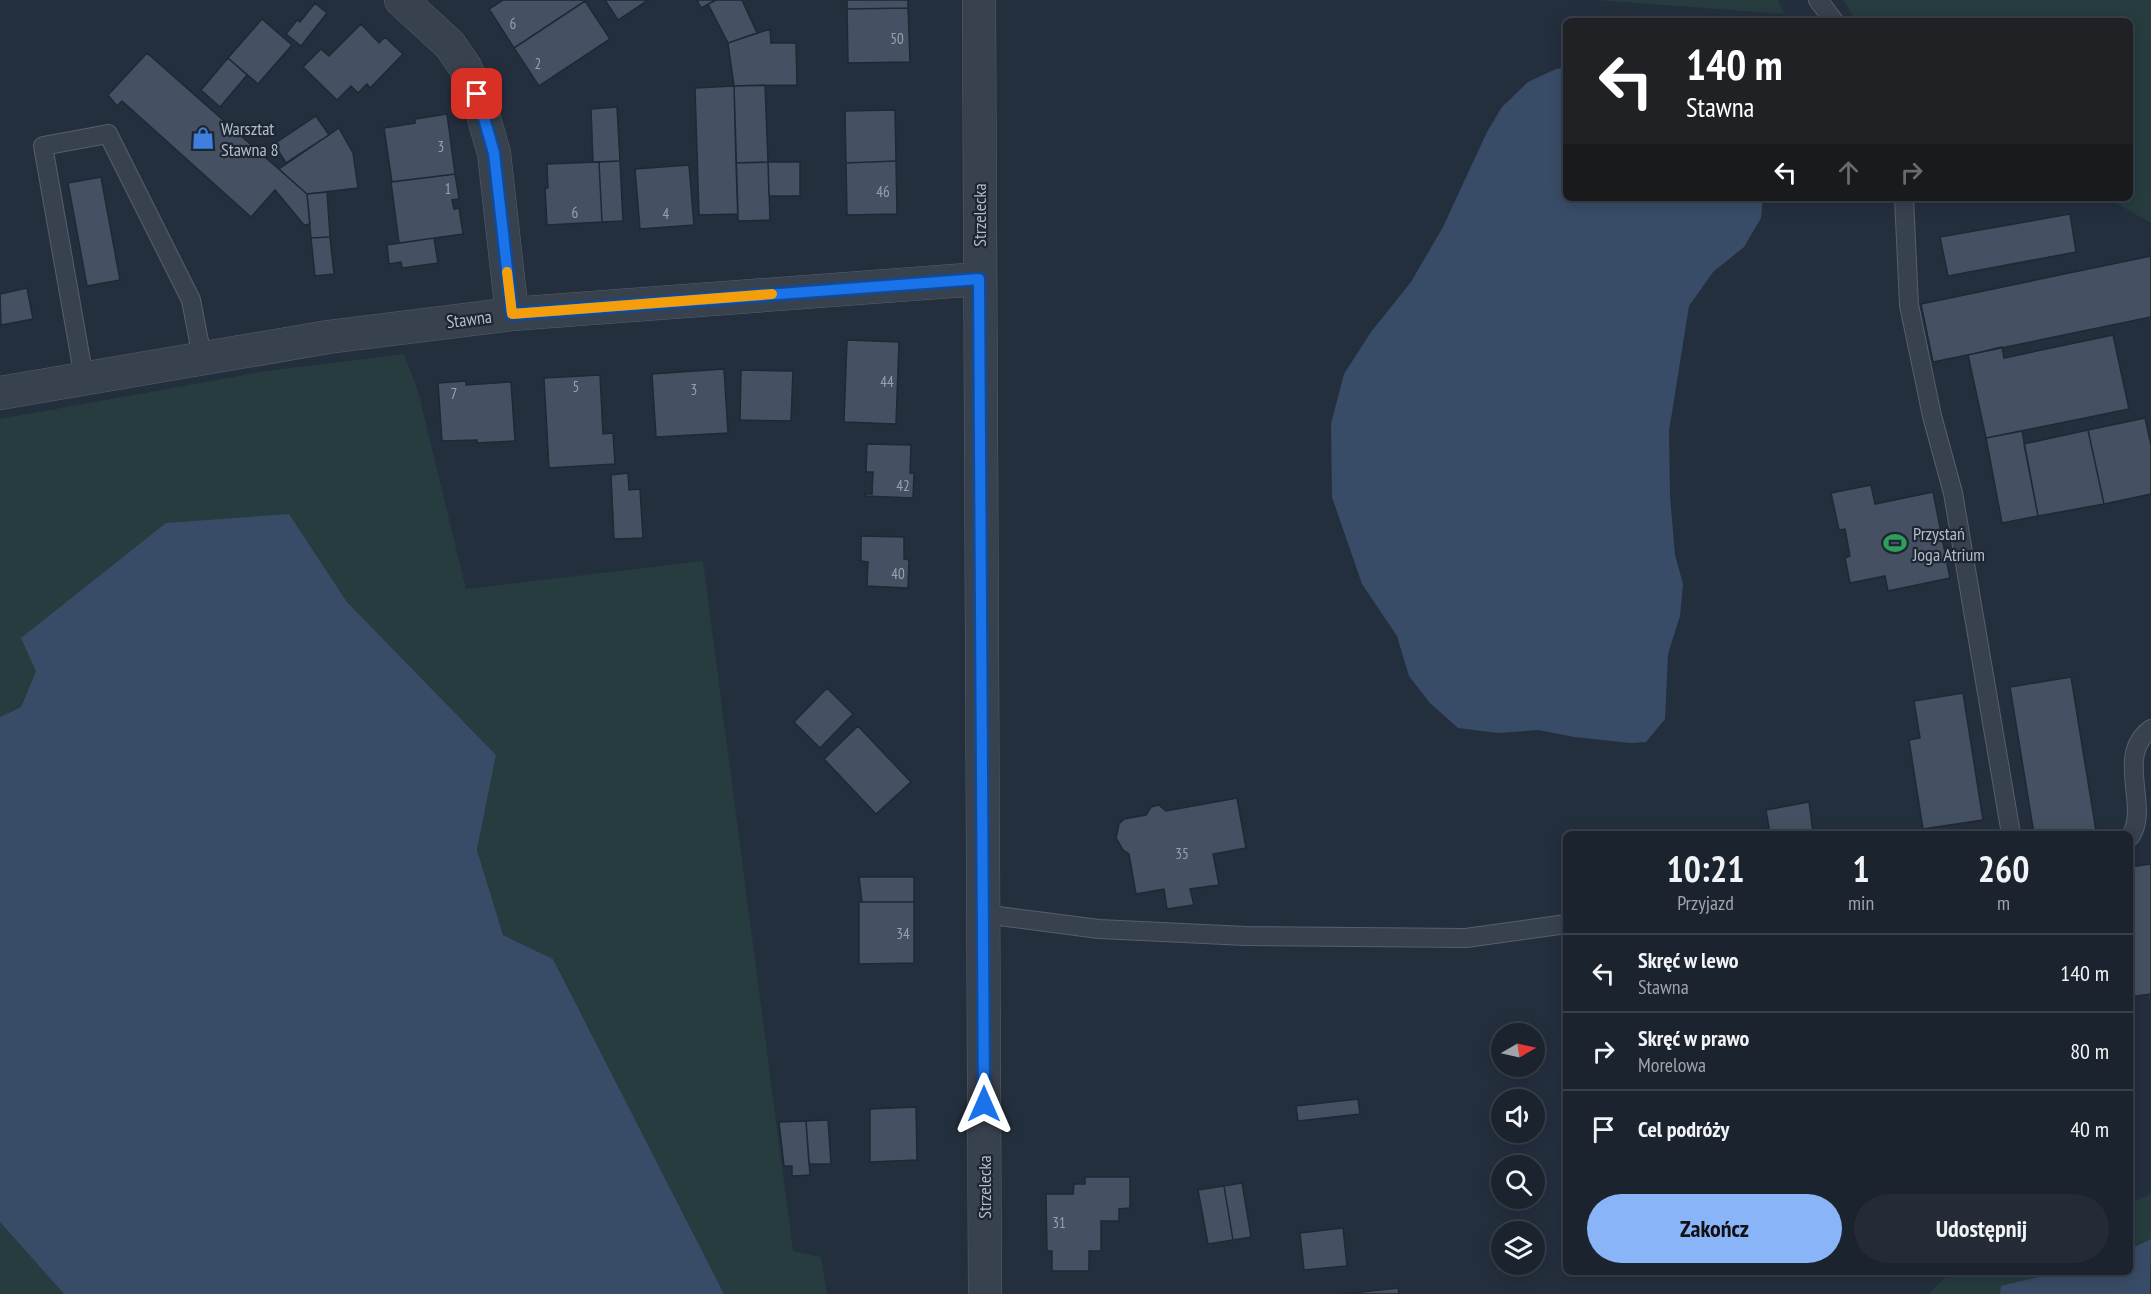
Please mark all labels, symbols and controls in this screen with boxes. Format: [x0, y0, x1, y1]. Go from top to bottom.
house number: 6 [510, 14, 517, 33]
house number: 50 [890, 29, 904, 48]
text: 140 m [1686, 37, 1783, 92]
icon: left [1587, 42, 1665, 120]
house number: 2 [535, 54, 541, 73]
pin [451, 68, 502, 119]
icon: arrive [460, 77, 493, 110]
text: Stawna [1686, 90, 1754, 124]
place label: Warsztat Stawna 8 [221, 117, 279, 161]
shop icon: Warsztat Stawna 8 [190, 125, 216, 151]
house number: 3 [438, 137, 444, 156]
icon: left [1769, 156, 1802, 189]
icon: ahead [1832, 156, 1865, 189]
icon: right [1895, 156, 1928, 189]
house number: 1 [445, 179, 451, 198]
house number: 46 [876, 182, 890, 201]
street label: Strzelecka [968, 183, 991, 247]
house number: 6 [572, 203, 579, 222]
house number: 4 [663, 204, 670, 223]
street label: Stawna [445, 305, 493, 333]
house number: 44 [880, 372, 894, 391]
house number: 5 [573, 377, 579, 396]
house number: 3 [691, 380, 697, 399]
house number: 7 [451, 384, 457, 403]
house number: 42 [896, 476, 910, 495]
place label: Przystań Joga Atrium [1912, 522, 1985, 566]
sports icon: Przystań Joga Atrium [1882, 530, 1908, 556]
house number: 40 [891, 564, 905, 583]
house number: 35 [1175, 844, 1189, 863]
text: 10:21 [1667, 845, 1744, 892]
text: 1 [1852, 845, 1870, 892]
text: 260 [1978, 845, 2029, 892]
text: Przyjazd [1677, 890, 1734, 916]
text: min [1848, 890, 1874, 916]
text: m [1997, 890, 2010, 916]
house number: 34 [896, 924, 910, 943]
text: Skręć w lewo [1638, 946, 1739, 974]
icon: left [1587, 957, 1620, 990]
text: 140 m [2060, 959, 2109, 987]
text: Stawna [1638, 974, 1689, 1000]
north arrow [1491, 1023, 1545, 1077]
map controls [1491, 1023, 1545, 1275]
text: Skręć w prawo [1638, 1024, 1749, 1052]
icon: right [1587, 1035, 1620, 1068]
text: 80 m [2070, 1037, 2109, 1065]
text: Morelowa [1638, 1052, 1706, 1078]
position arrow [952, 1072, 1016, 1136]
button: sound [1491, 1089, 1545, 1143]
icon: arrive [1587, 1113, 1620, 1146]
text: Cel podróży [1638, 1115, 1729, 1143]
text: 40 m [2070, 1115, 2109, 1143]
street label: Strzelecka [973, 1155, 996, 1219]
button: search [1491, 1155, 1545, 1209]
button: Zakończ [1587, 1194, 1842, 1263]
button: Udostępnij [1854, 1194, 2109, 1263]
house number: 31 [1052, 1213, 1066, 1232]
button: layers [1491, 1221, 1545, 1275]

